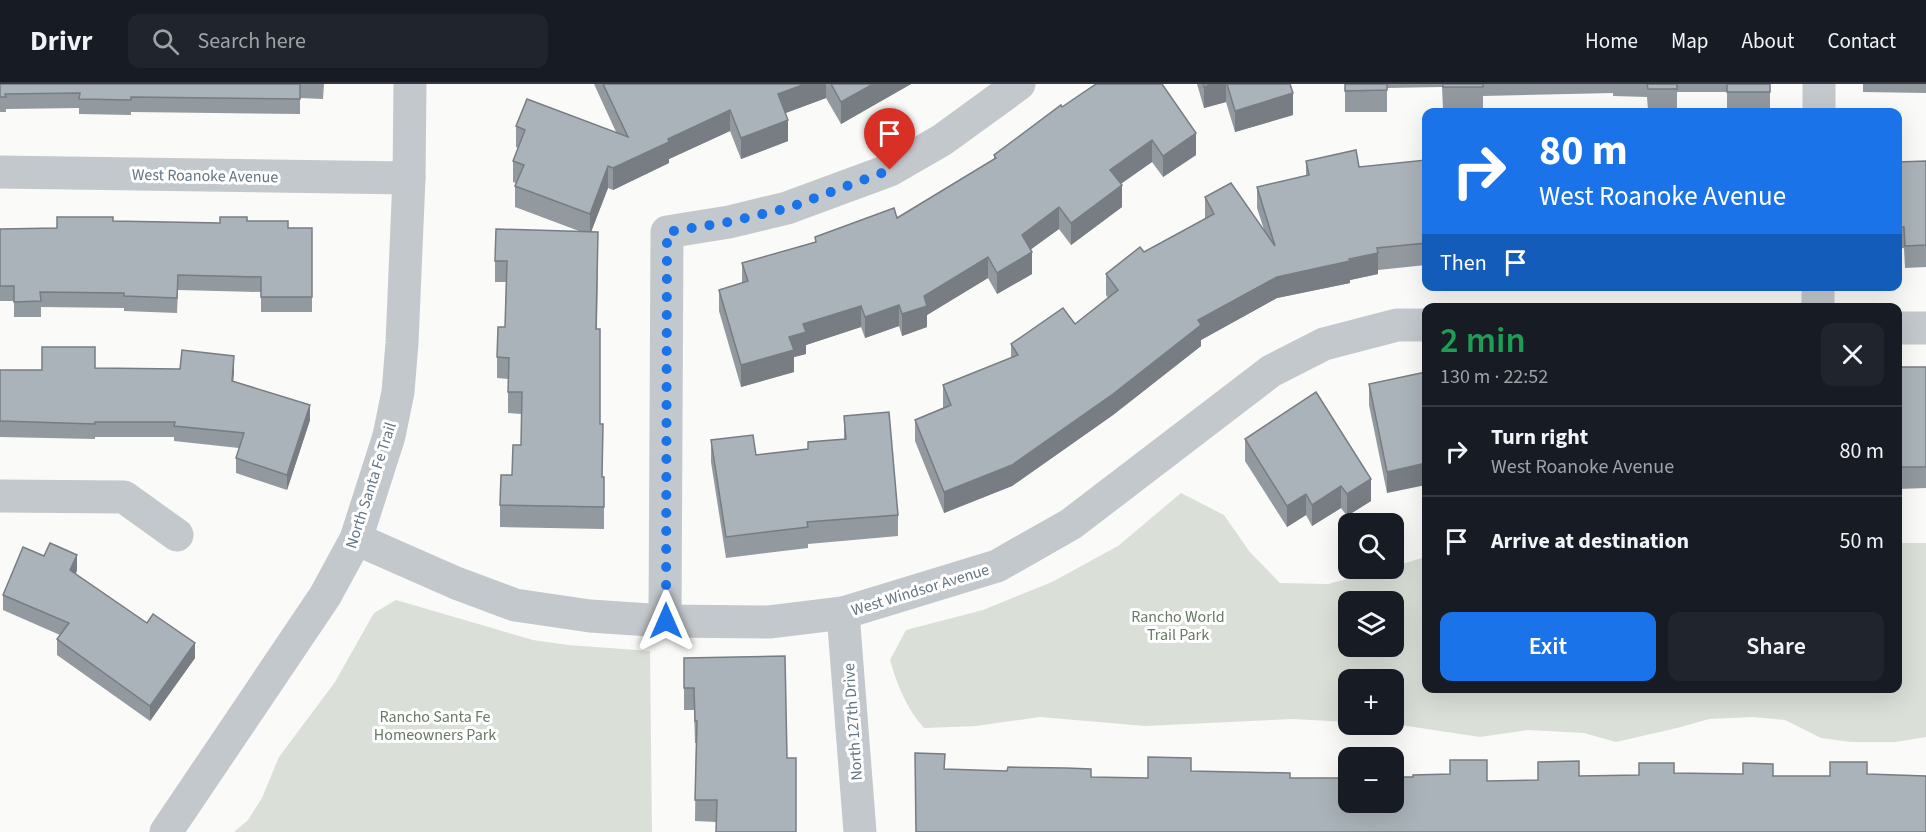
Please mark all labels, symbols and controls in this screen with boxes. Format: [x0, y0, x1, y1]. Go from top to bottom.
search box [128, 14, 548, 68]
text: Drivr [30, 21, 92, 61]
icon: search [149, 25, 182, 58]
text: Search here [197, 25, 306, 57]
text: Home [1585, 26, 1638, 56]
text: Map [1671, 26, 1709, 56]
text: About [1742, 26, 1794, 56]
text: Contact [1827, 26, 1896, 56]
pin [864, 108, 915, 170]
icon: arrive [873, 117, 906, 150]
text: 80 m [1539, 121, 1628, 181]
icon: right [1440, 132, 1518, 210]
street label: West Roanoke Avenue [132, 164, 278, 188]
text: West Roanoke Avenue [1539, 177, 1786, 216]
icon: arrive [1499, 246, 1532, 279]
text: Then [1440, 247, 1487, 279]
text: 2 min [1440, 315, 1526, 366]
button: close [1821, 323, 1884, 386]
text: 130 m · 22:52 [1440, 363, 1548, 391]
street label: North Santa Fe Trail [340, 419, 402, 551]
text: Turn right [1491, 421, 1588, 453]
icon: right [1440, 435, 1473, 468]
text: 80 m [1839, 435, 1884, 467]
text: West Roanoke Avenue [1491, 453, 1674, 481]
map controls [1338, 513, 1404, 813]
button: search [1338, 513, 1404, 579]
icon: arrive [1440, 525, 1473, 558]
text: Arrive at destination [1491, 525, 1689, 557]
text: 50 m [1839, 525, 1884, 557]
street label: West Windsor Avenue [849, 559, 992, 621]
position arrow [634, 589, 698, 653]
button: layers [1338, 591, 1404, 657]
park label: Rancho World Trail Park [1131, 606, 1225, 646]
button: Exit [1440, 612, 1656, 681]
button: Share [1668, 612, 1884, 681]
street label: North 127th Drive [838, 662, 868, 781]
button: + [1338, 669, 1404, 735]
park label: Rancho Santa Fe Homeowners Park [374, 706, 496, 746]
button: − [1338, 747, 1404, 813]

